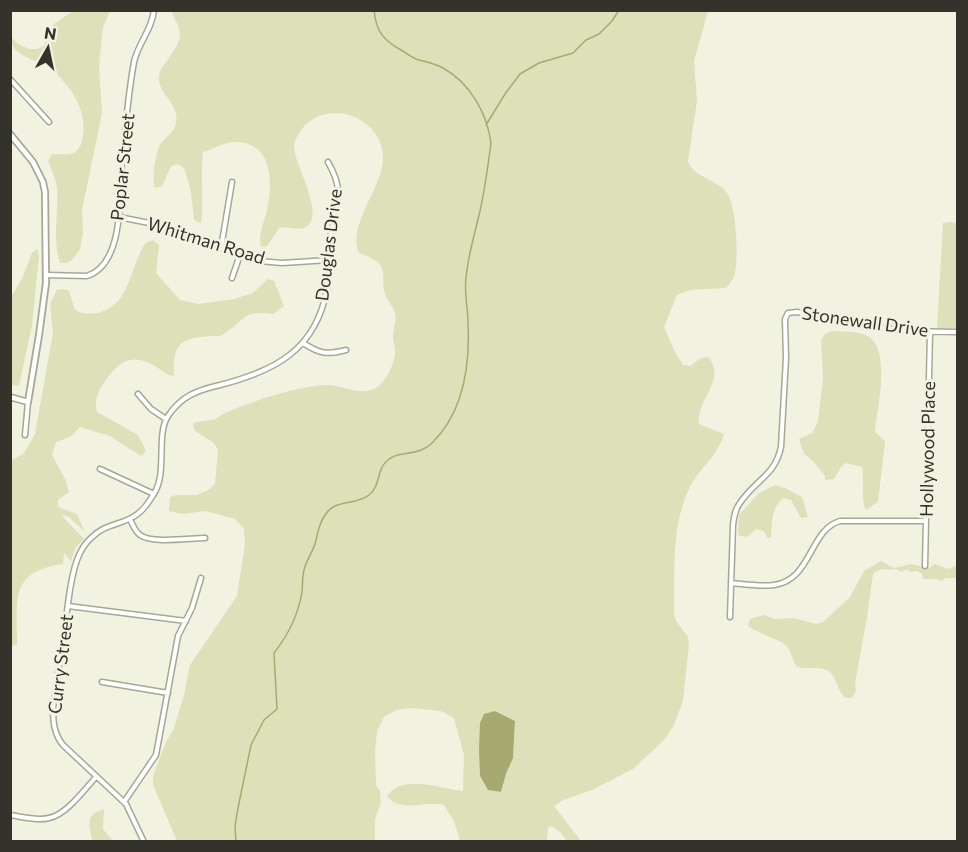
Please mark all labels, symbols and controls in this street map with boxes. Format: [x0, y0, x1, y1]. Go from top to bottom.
north arrow [18, 18, 78, 78]
text: N [43, 22, 58, 43]
street label: Poplar Street [105, 112, 139, 222]
street label: Douglas Drive [310, 187, 346, 302]
street label: Whitman Road [145, 212, 268, 268]
street label: Stonewall Drive [800, 301, 930, 341]
street label: Hollywood Place [915, 381, 939, 517]
street label: Curry Street [43, 613, 77, 715]

